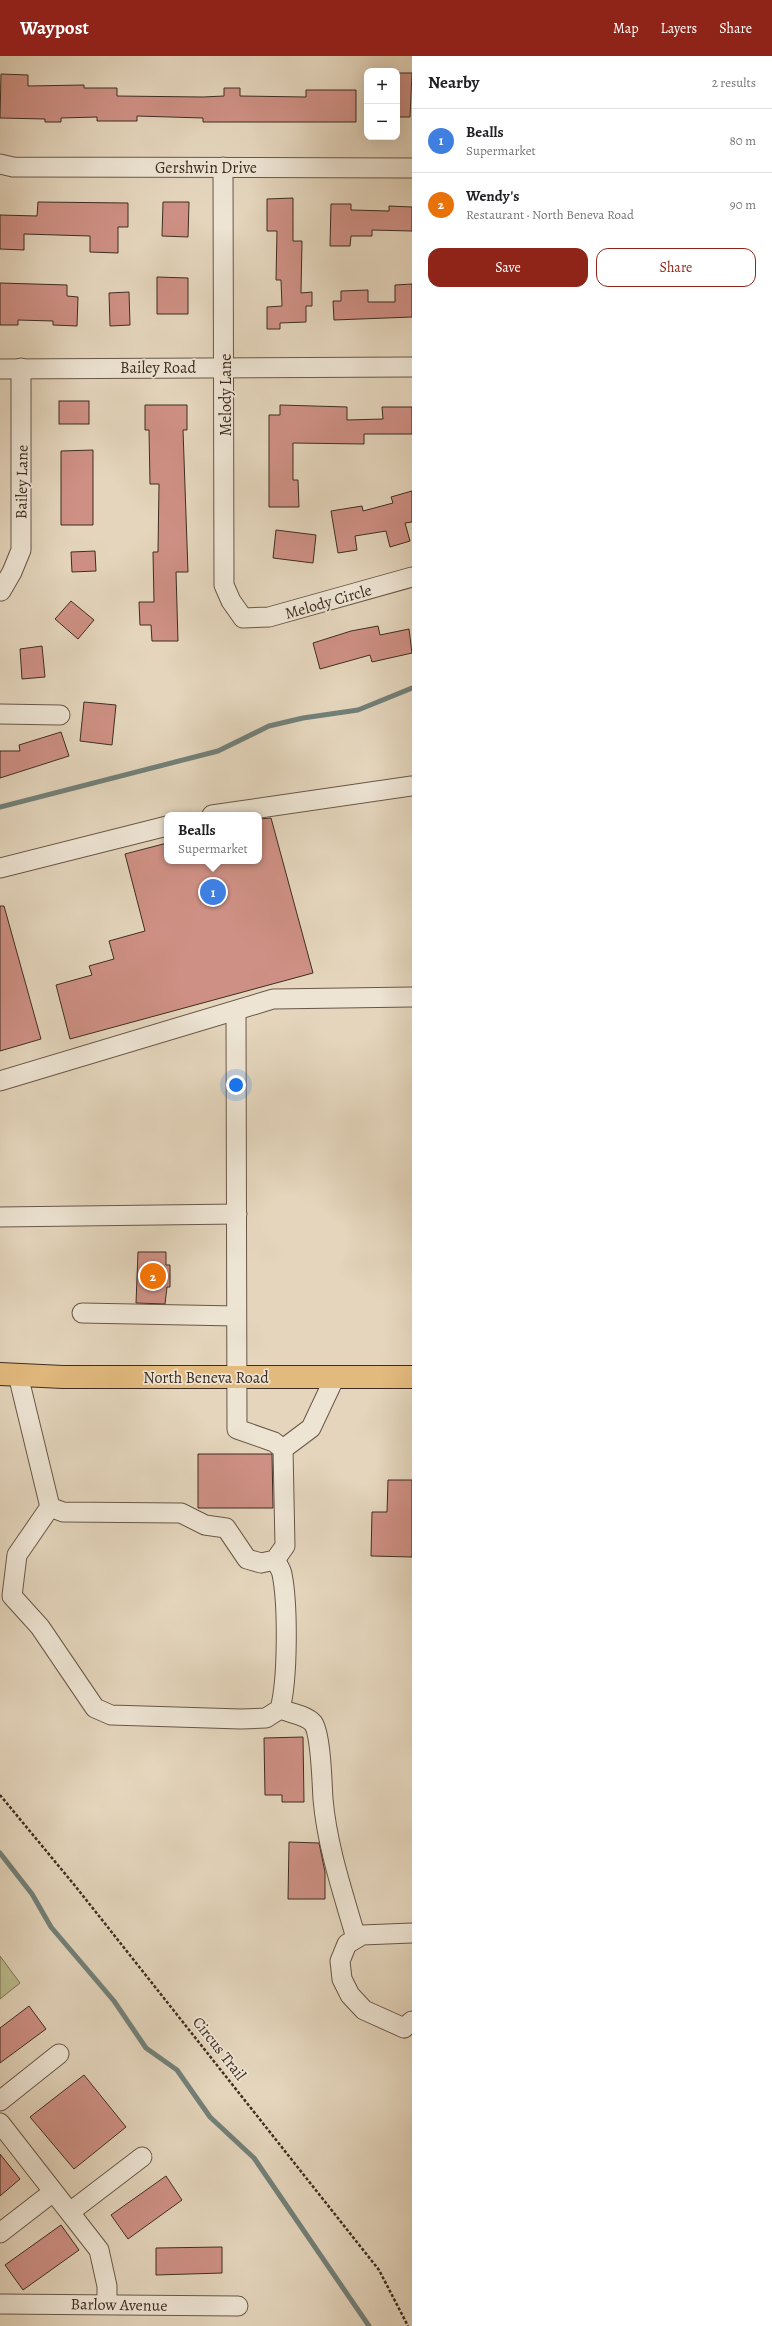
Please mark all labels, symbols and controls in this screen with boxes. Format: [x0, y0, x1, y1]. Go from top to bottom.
text: Waypost [20, 15, 89, 41]
text: Map [613, 19, 639, 38]
text: Layers [661, 19, 697, 38]
text: Share [719, 19, 752, 38]
map controls [364, 68, 400, 140]
button: + [364, 68, 400, 104]
text: Nearby [428, 71, 479, 94]
text: 2 results [712, 74, 756, 91]
button: − [364, 104, 400, 140]
text: Bealls [466, 122, 504, 142]
text: 1 [439, 132, 443, 149]
text: 80 m [729, 132, 756, 149]
text: Supermarket [466, 142, 536, 159]
street label: Gershwin Drive [155, 157, 257, 179]
text: Wendy's [466, 186, 519, 206]
text: 2 [438, 196, 444, 213]
text: 90 m [730, 196, 756, 213]
text: Restaurant · North Beneva Road [466, 206, 634, 223]
button: Save [428, 248, 588, 287]
button: Share [596, 248, 756, 287]
street label: Melody Lane [215, 354, 237, 436]
street label: Bailey Road [120, 357, 197, 379]
street label: Bailey Lane [10, 445, 34, 519]
street label: Melody Circle [282, 579, 374, 625]
popup [164, 812, 262, 864]
text: Bealls [178, 820, 216, 840]
text: Supermarket [178, 840, 248, 857]
pin: 1 [200, 877, 226, 907]
your location [226, 1075, 246, 1095]
pin: 2 [140, 1261, 166, 1291]
street label: North Beneva Road [143, 1367, 269, 1389]
street label: Circus Trail [187, 2012, 251, 2085]
street label: Barlow Avenue [70, 2293, 168, 2317]

